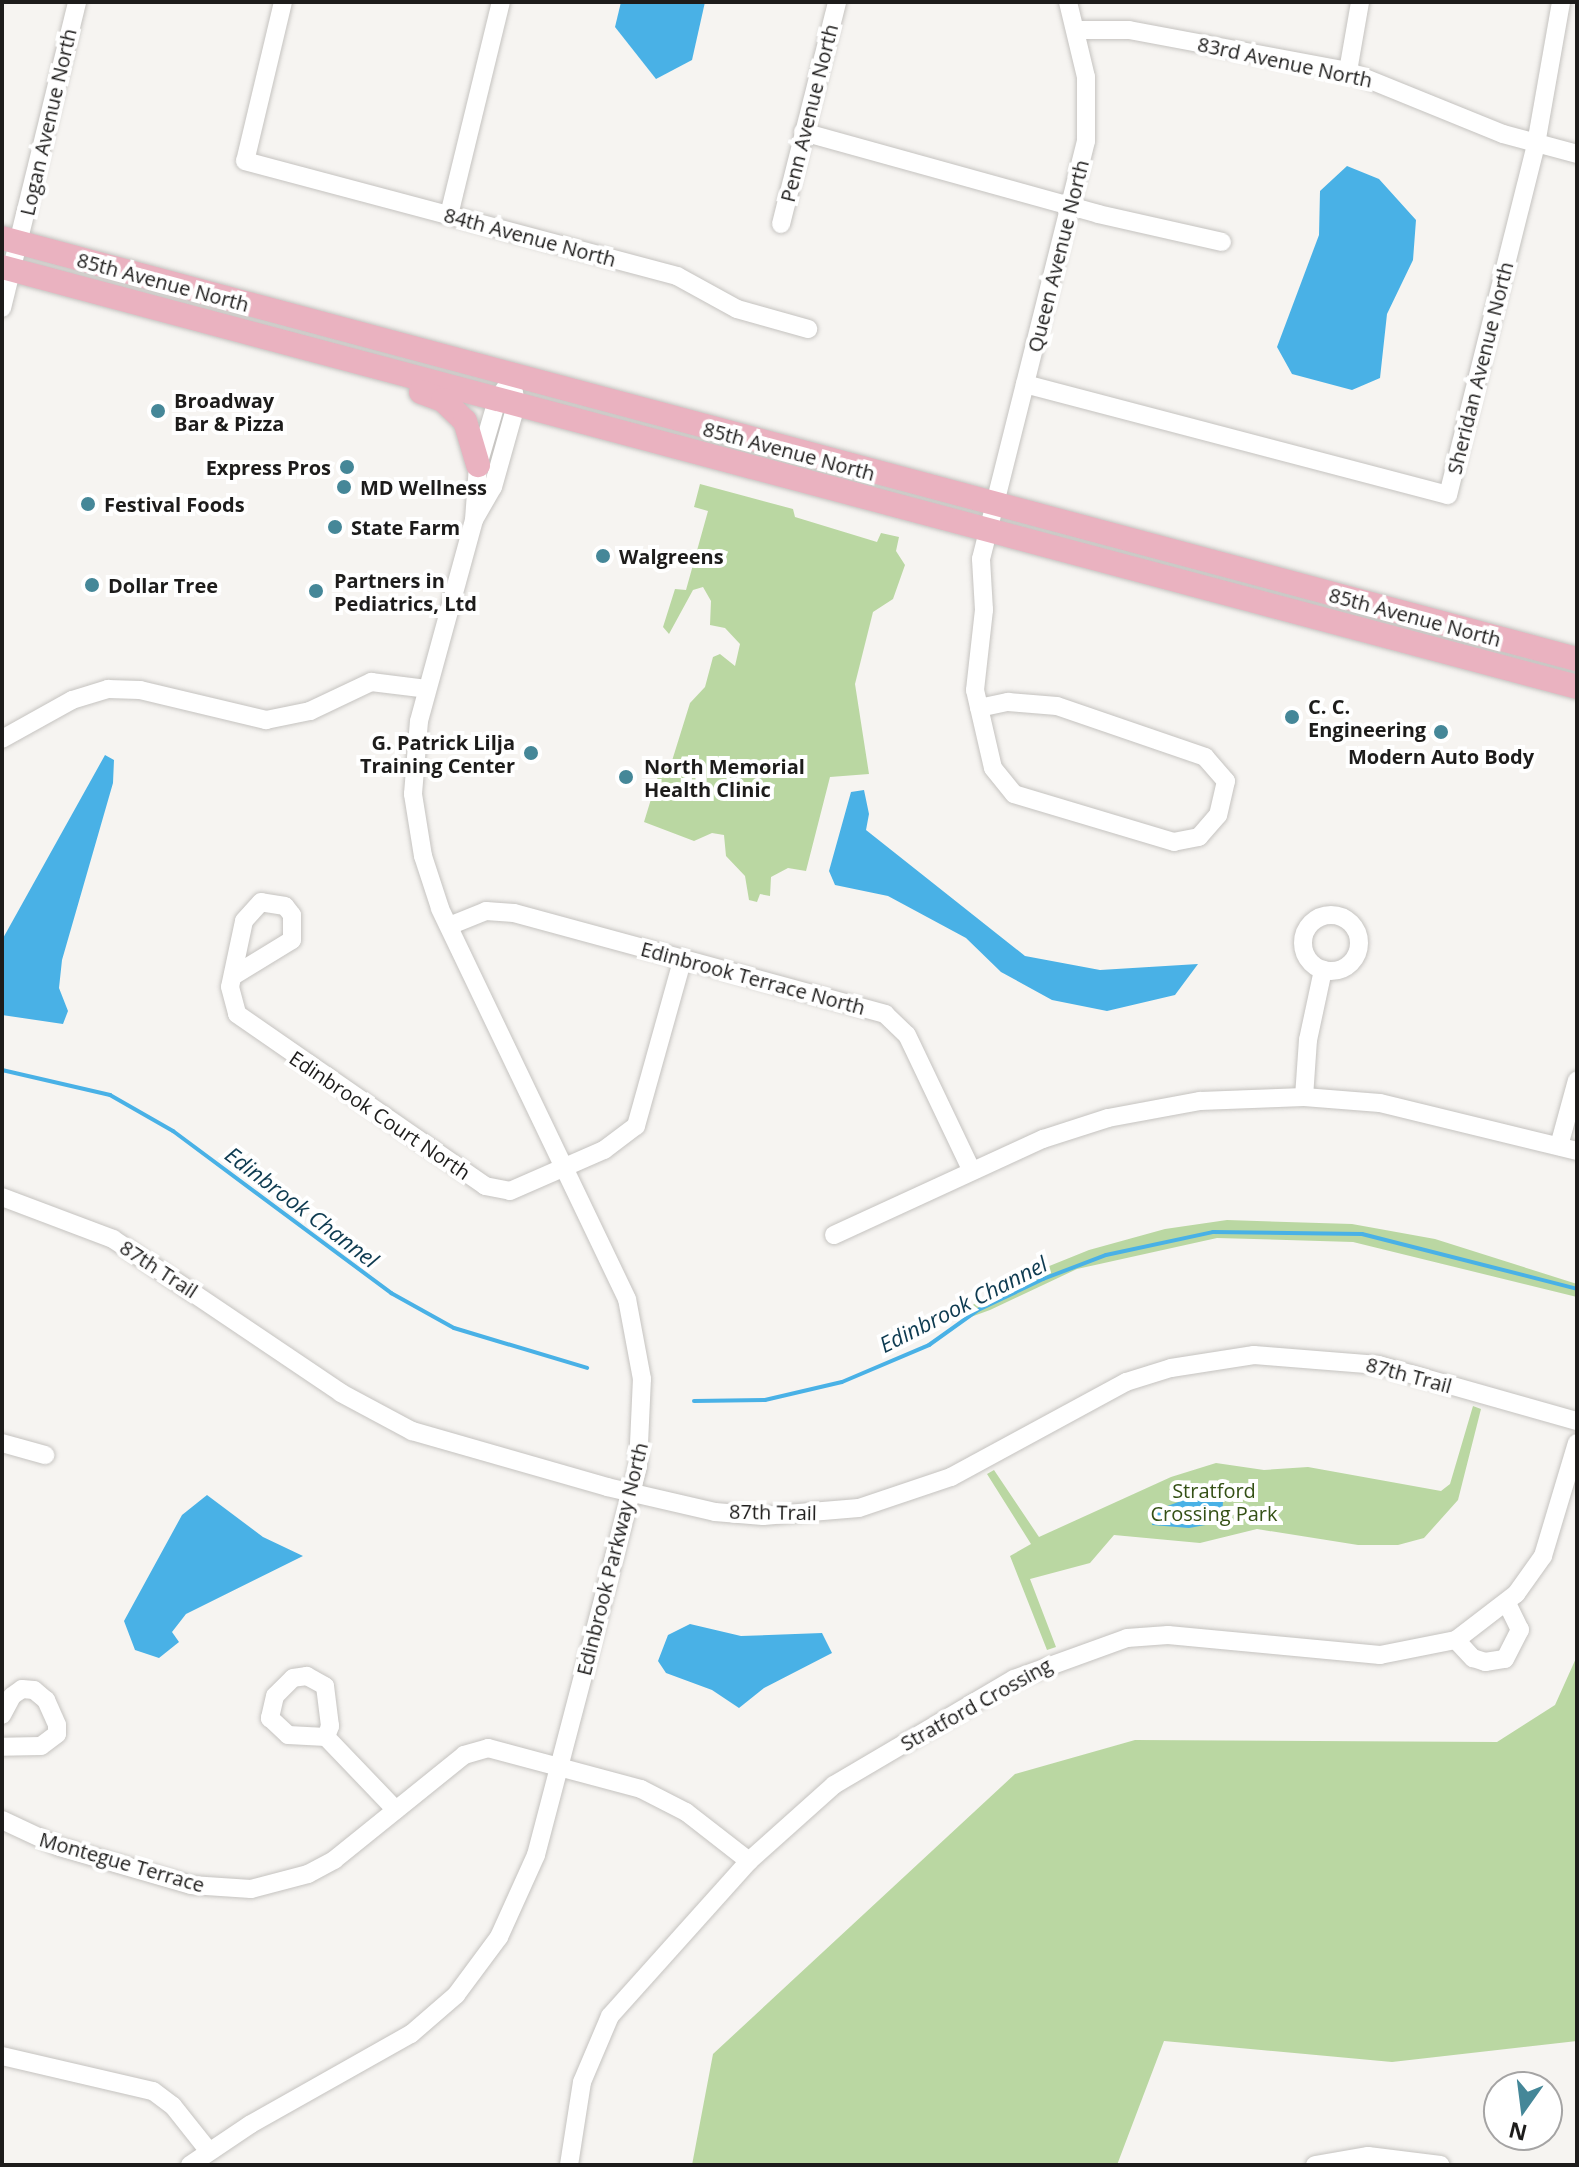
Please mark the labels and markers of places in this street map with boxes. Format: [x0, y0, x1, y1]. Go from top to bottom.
place label: Broadway Bar & Pizza [174, 388, 284, 435]
marker: Broadway Bar & Pizza [149, 402, 167, 420]
place label: Express Pros [206, 455, 331, 479]
marker: Express Pros [338, 458, 356, 476]
place label: MD Wellness [360, 475, 487, 499]
marker: MD Wellness [335, 478, 353, 496]
place label: Festival Foods [104, 492, 245, 516]
marker: Festival Foods [79, 495, 97, 513]
place label: State Farm [351, 515, 460, 539]
marker: State Farm [326, 518, 344, 536]
place label: Walgreens [619, 544, 724, 568]
marker: Walgreens [594, 547, 612, 565]
place label: Partners in Pediatrics, Ltd [334, 568, 477, 615]
place label: Dollar Tree [108, 573, 218, 597]
marker: Dollar Tree [83, 576, 101, 594]
marker: Partners in Pediatrics, Ltd [305, 580, 327, 602]
place label: C. C. Engineering [1308, 694, 1426, 741]
marker: C. C. Engineering [1283, 708, 1301, 726]
marker: Modern Auto Body [1432, 723, 1450, 741]
place label: G. Patrick Lilja Training Center [360, 730, 515, 777]
marker: G. Patrick Lilja Training Center [522, 744, 540, 762]
place label: Modern Auto Body [1348, 744, 1534, 768]
place label: North Memorial Health Clinic [644, 754, 805, 801]
marker: North Memorial Health Clinic [615, 766, 637, 788]

